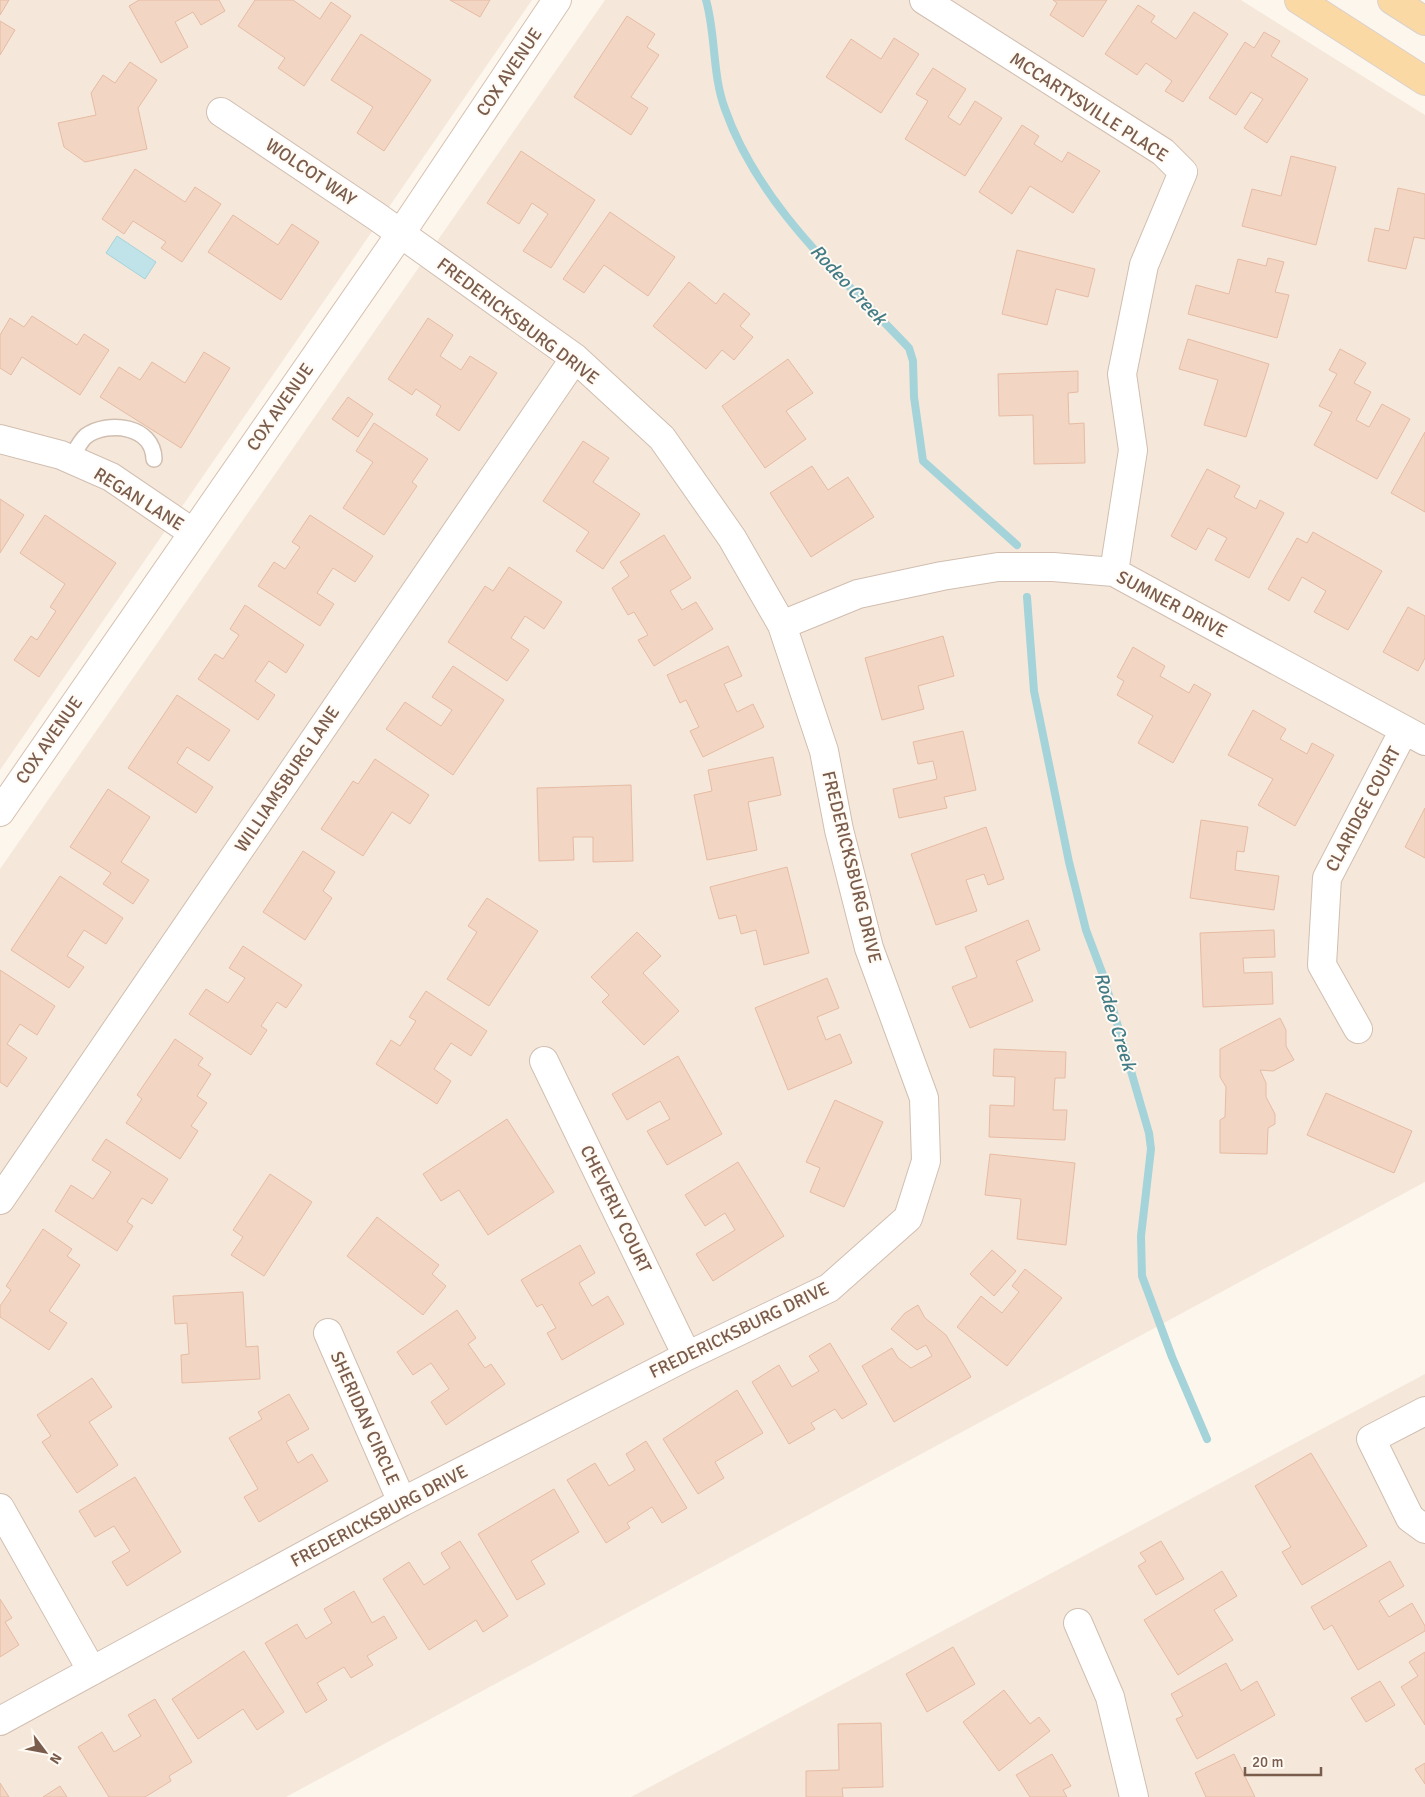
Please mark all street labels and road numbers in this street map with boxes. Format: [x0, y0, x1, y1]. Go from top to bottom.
street label: COX AVENUE [471, 24, 547, 120]
street label: MCCARTYSVILLE PLACE [1006, 48, 1172, 166]
street label: WOLCOT WAY [261, 134, 361, 210]
street label: FREDERICKSBURG DRIVE [433, 253, 603, 389]
street label: COX AVENUE [242, 359, 318, 455]
street label: REGAN LANE [90, 463, 188, 535]
street label: SUMNER DRIVE [1113, 566, 1231, 642]
street label: COX AVENUE [11, 692, 87, 788]
street label: WILLIAMSBURG LANE [230, 702, 344, 856]
street label: CLARIDGE COURT [1321, 743, 1405, 875]
street label: FREDERICKSBURG DRIVE [817, 769, 887, 965]
street label: CHEVERLY COURT [576, 1142, 656, 1277]
street label: FREDERICKSBURG DRIVE [646, 1277, 832, 1383]
street label: SHERIDAN CIRCLE [326, 1348, 404, 1488]
street label: FREDERICKSBURG DRIVE [287, 1460, 471, 1572]

